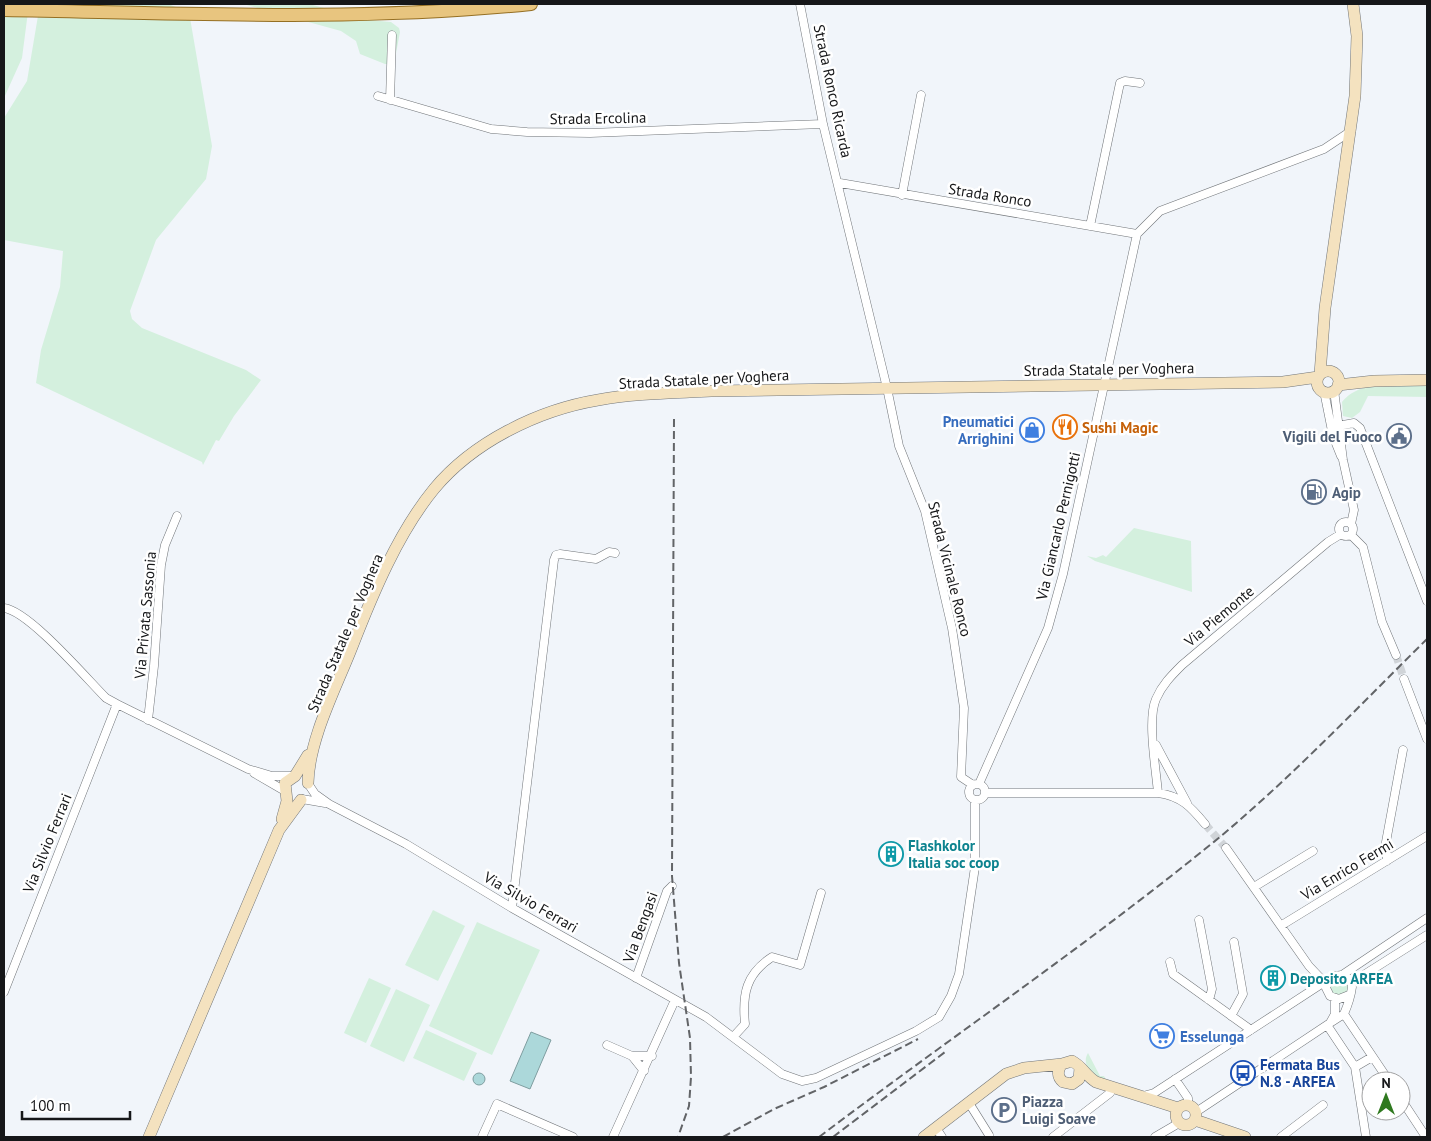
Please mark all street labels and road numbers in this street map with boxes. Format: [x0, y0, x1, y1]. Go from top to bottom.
street label: Strada Ronco Ricarda [810, 23, 856, 159]
street label: Strada Ercolina [549, 108, 647, 128]
street label: Strada Ronco [947, 179, 1033, 211]
street label: Strada Statale per Voghera [1024, 358, 1194, 380]
street label: Strada Statale per Voghera [618, 365, 790, 393]
street label: Via Giancarlo Pernigotti [1031, 450, 1084, 603]
street label: Strada Vicinale Ronco [924, 499, 976, 639]
street label: Via Privata Sassonia [130, 550, 160, 681]
street label: Strada Statale per Voghera [303, 551, 387, 715]
street label: Via Piemonte [1180, 581, 1258, 651]
street label: Via Silvio Ferrari [18, 790, 76, 897]
street label: Via Enrico Fermi [1296, 834, 1397, 905]
street label: Via Silvio Ferrari [480, 867, 582, 937]
street label: Via Bengasi [618, 889, 662, 966]

